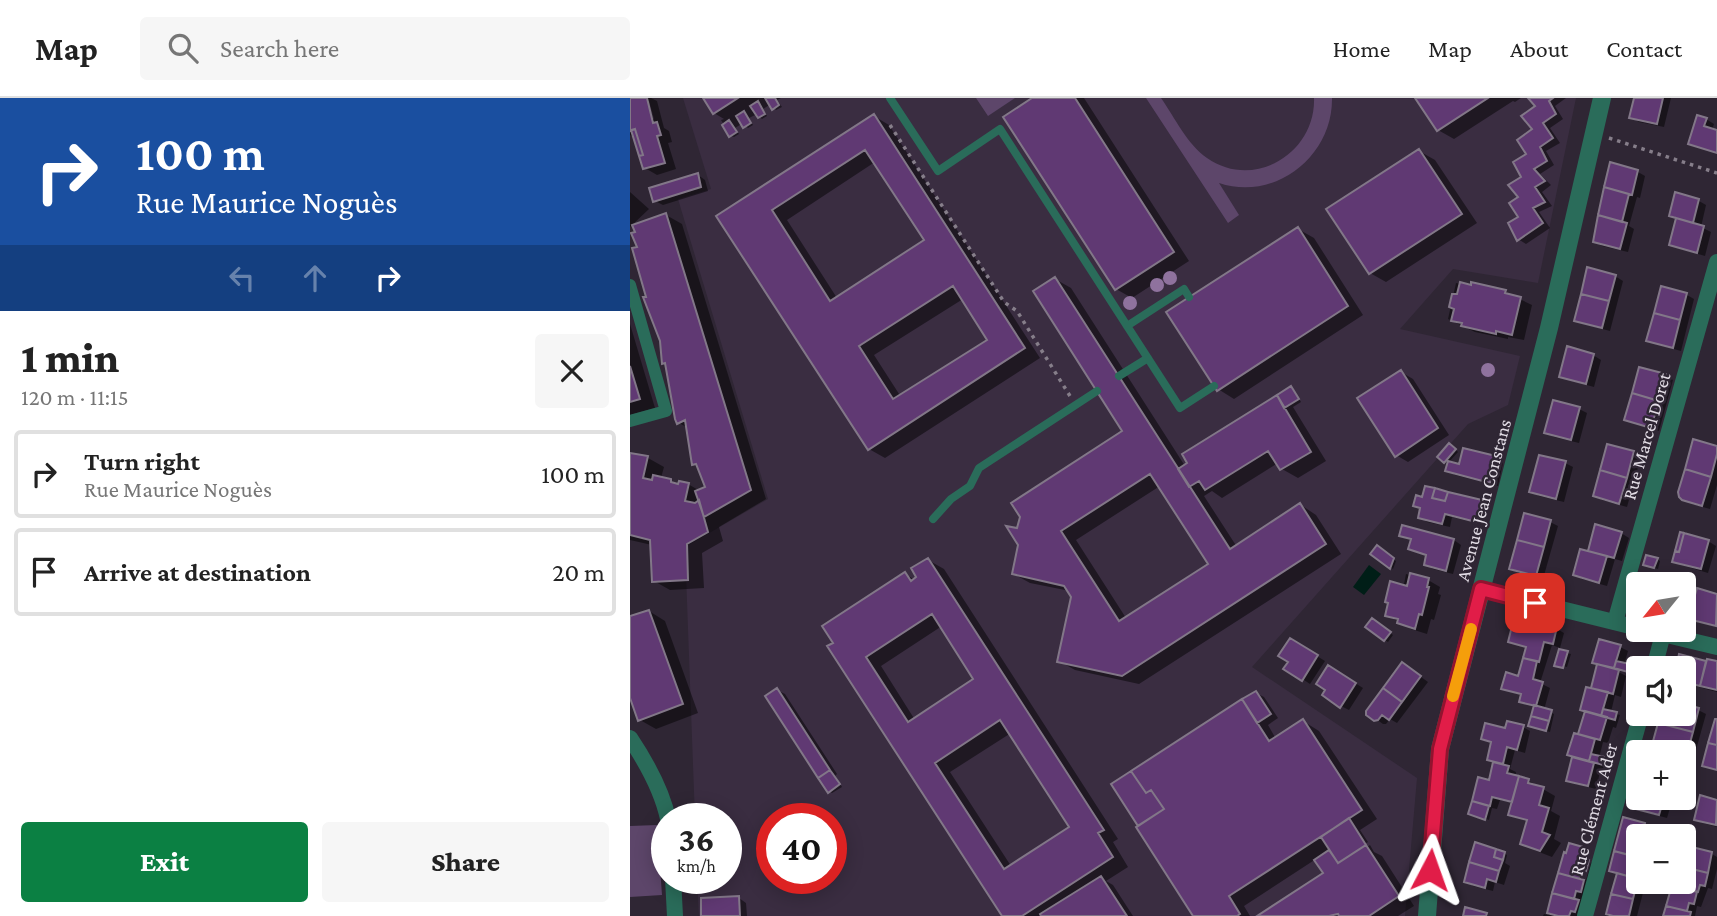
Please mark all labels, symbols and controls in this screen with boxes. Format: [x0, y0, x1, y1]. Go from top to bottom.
search box [140, 17, 630, 80]
icon: search [164, 29, 202, 67]
text: Map [35, 30, 98, 67]
text: Search here [220, 34, 339, 63]
text: Home [1333, 35, 1390, 62]
text: Map [1428, 35, 1472, 62]
text: About [1510, 35, 1568, 62]
text: Contact [1606, 35, 1682, 62]
icon: right [21, 126, 112, 217]
text: 100 m [136, 126, 265, 181]
text: Rue Maurice Noguès [136, 184, 397, 220]
icon: left [223, 259, 261, 297]
icon: ahead [296, 259, 334, 297]
icon: right [369, 259, 407, 297]
text: 1 min [21, 334, 119, 381]
button: close [535, 334, 609, 408]
street label: Rue Marcel Doret [1618, 370, 1675, 502]
text: 120 m · 11:15 [21, 384, 129, 410]
street label: Avenue Jean Constans [1452, 417, 1515, 583]
text: Turn right [84, 447, 200, 476]
icon: right [25, 455, 63, 493]
text: 100 m [541, 460, 605, 489]
text: Rue Maurice Noguès [84, 476, 272, 502]
icon: arrive [25, 553, 63, 591]
text: Arrive at destination [84, 558, 311, 587]
text: 20 m [552, 558, 605, 587]
north arrow [1626, 572, 1696, 642]
map controls [1626, 572, 1696, 894]
pin [1505, 573, 1565, 633]
icon: arrive [1516, 584, 1554, 622]
button: sound [1626, 656, 1696, 726]
street label: Rue Clément Ader [1566, 740, 1621, 878]
button: + [1626, 740, 1696, 810]
speed limit sign: 40 [756, 803, 847, 894]
text: 36 [678, 820, 715, 859]
button: Exit [21, 822, 308, 902]
button: Share [322, 822, 609, 902]
button: − [1626, 824, 1696, 894]
position arrow [1393, 833, 1467, 907]
text: km/h [677, 856, 716, 876]

